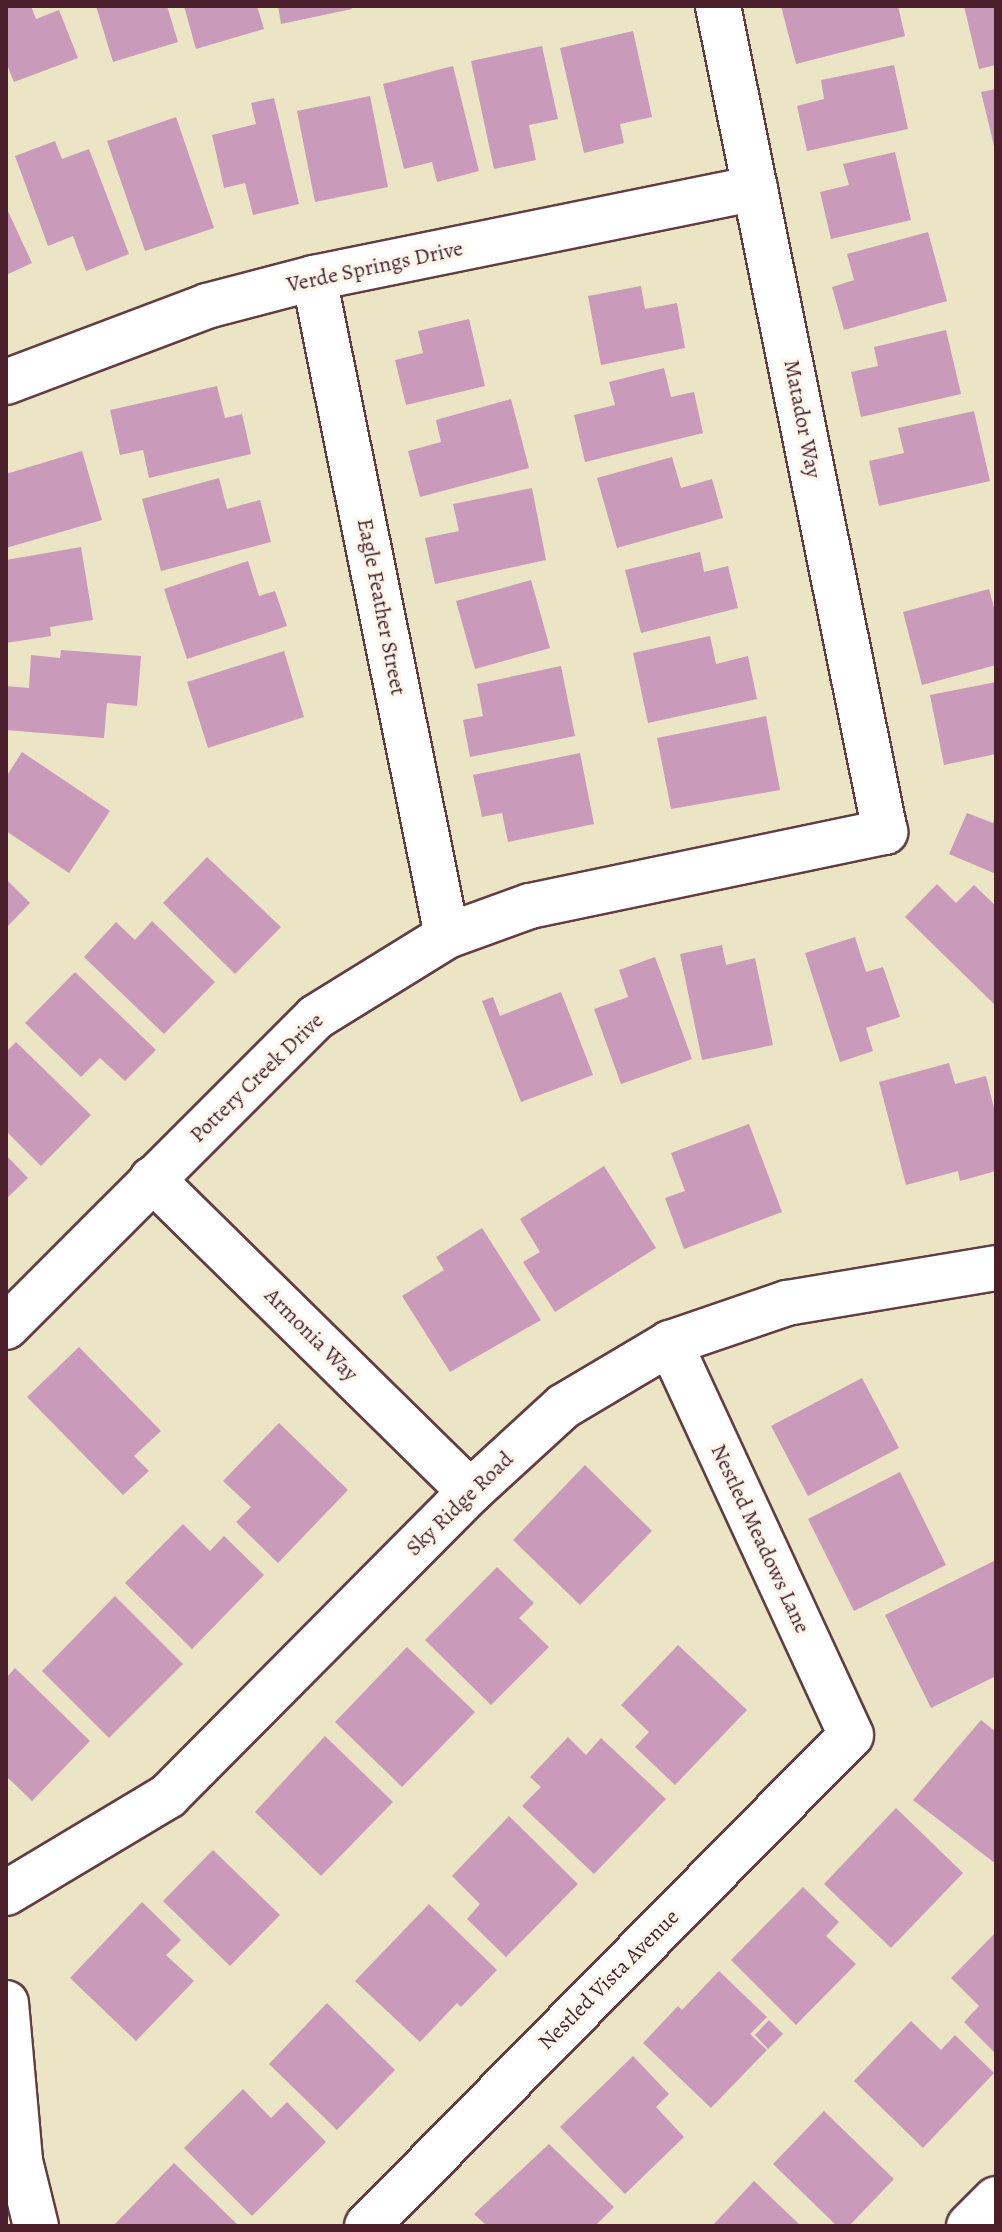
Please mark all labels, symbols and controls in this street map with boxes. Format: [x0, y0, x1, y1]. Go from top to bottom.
street label: Verde Springs Drive [285, 235, 465, 299]
street label: Matador Way [778, 358, 826, 480]
street label: Eagle Feather Street [351, 516, 411, 698]
street label: Pottery Creek Drive [185, 1008, 329, 1148]
street label: Armonia Way [259, 1283, 363, 1387]
street label: Nestled Meadows Lane [705, 1440, 815, 1638]
street label: Sky Ridge Road [401, 1446, 519, 1562]
street label: Nestled Vista Avenue [533, 1904, 685, 2056]

